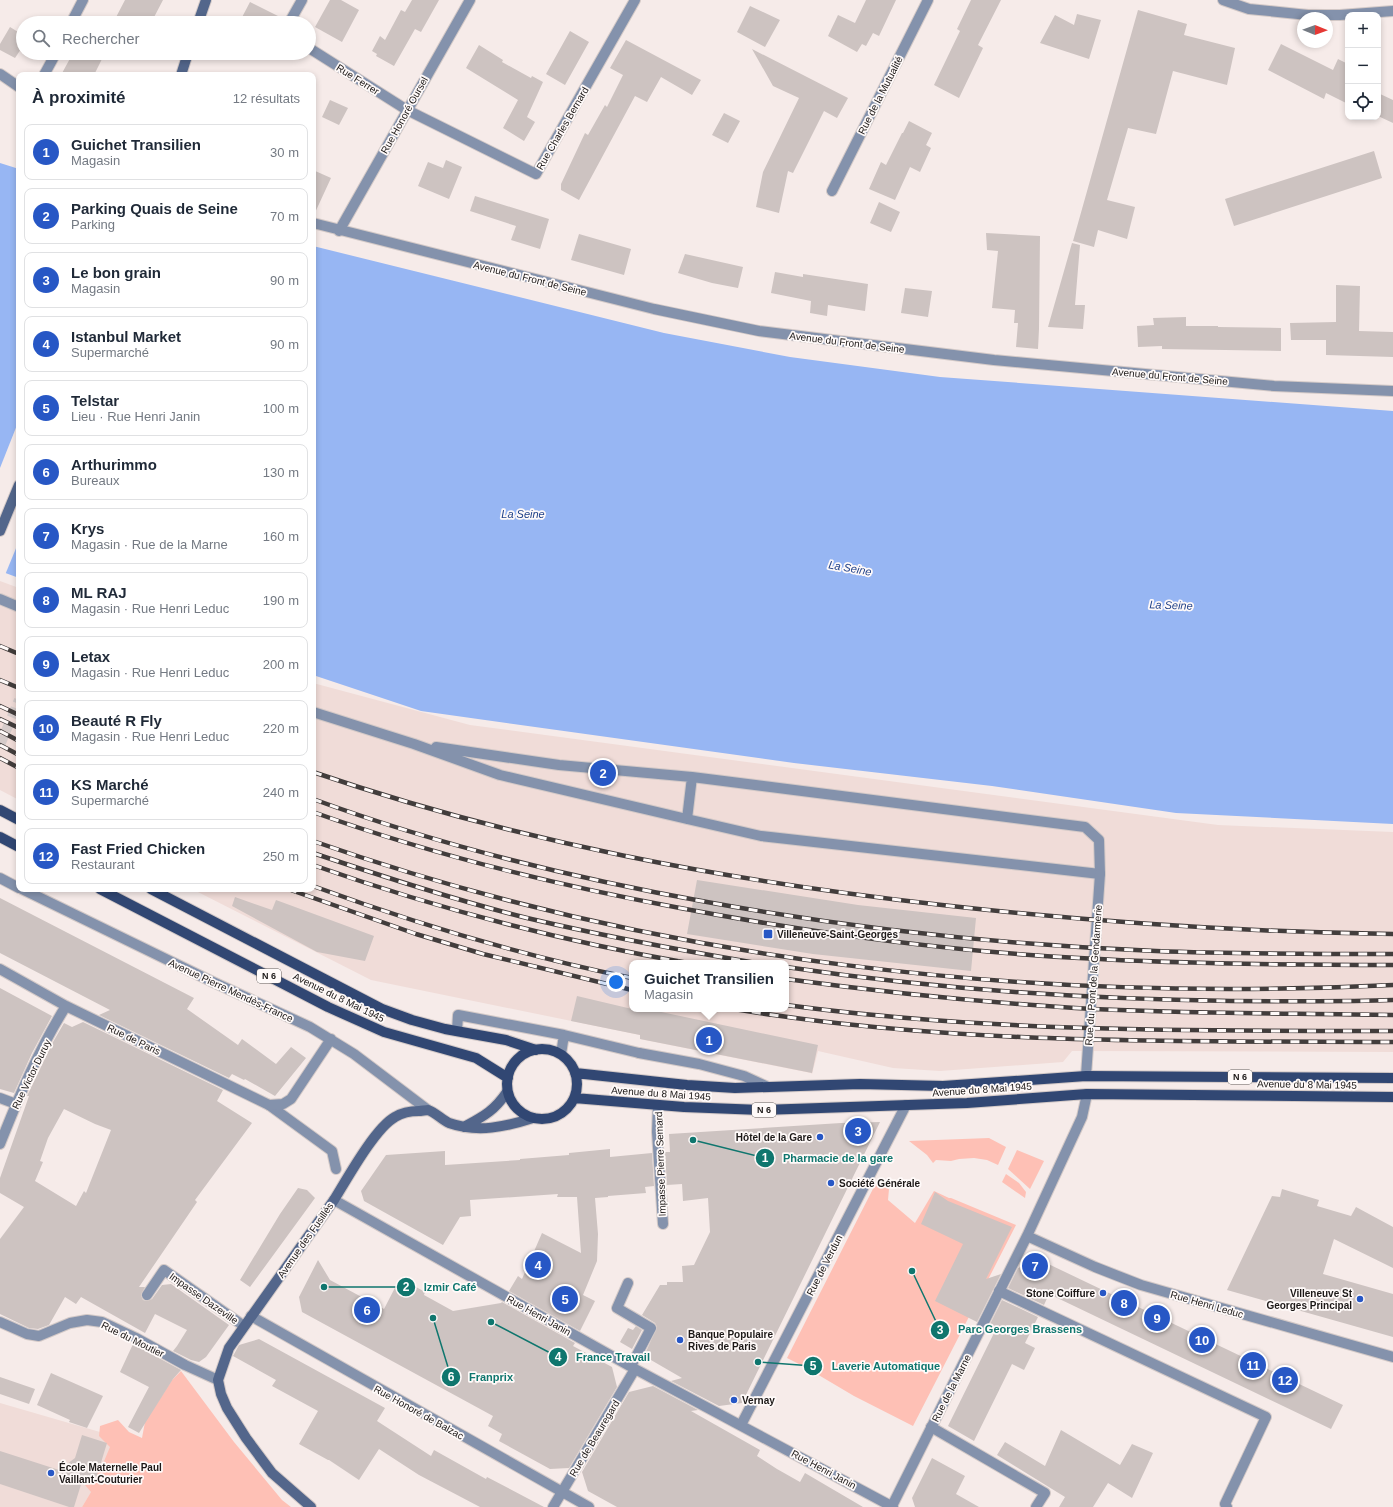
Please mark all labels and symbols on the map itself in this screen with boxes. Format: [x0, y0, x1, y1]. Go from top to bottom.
north arrow [1297, 12, 1333, 48]
street label: Rue de la Mutualité [856, 54, 905, 136]
street label: Rue Ferrer [334, 62, 382, 97]
street label: Rue Honoré Oursel [379, 75, 430, 156]
street label: Rue Charles Bernard [534, 85, 591, 172]
street label: Avenue du Front de Seine [472, 259, 588, 298]
street label: Avenue du Front de Seine [789, 330, 906, 355]
street label: Avenue du Front de Seine [1112, 366, 1229, 387]
water label: La Seine [501, 508, 545, 520]
water label: La Seine [828, 558, 872, 578]
water label: La Seine [1149, 598, 1193, 612]
pin: 2 [590, 758, 616, 788]
street label: Rue du Pont de la Gendarmerie [1083, 904, 1104, 1046]
marker: Villeneuve-Saint-Georges [762, 928, 774, 940]
place label: Villeneuve-Saint-Georges [777, 929, 898, 940]
street label: Avenue Pierre Mendès-France [167, 957, 295, 1024]
road number: N 6 [257, 969, 281, 983]
street label: Avenue du 8 Mai 1945 [291, 971, 386, 1024]
your location [606, 972, 626, 992]
street label: Rue de Paris [105, 1022, 162, 1057]
pin: 1 [696, 1025, 722, 1055]
street label: Rue Victor Duruy [10, 1038, 53, 1111]
road number: N 6 [1228, 1070, 1252, 1084]
street label: Avenue du 8 Mai 1945 [1257, 1078, 1357, 1091]
street label: Avenue du 8 Mai 1945 [932, 1080, 1033, 1098]
street label: Avenue du 8 Mai 1945 [611, 1085, 712, 1102]
road number: N 6 [752, 1103, 776, 1117]
street label: Impasse Pierre Semard [653, 1111, 668, 1217]
pin: 3 [845, 1116, 871, 1146]
place label: Hôtel de la Gare [736, 1132, 812, 1143]
marker: Hôtel de la Gare [815, 1132, 825, 1142]
callout: Pharmacie de la gare [755, 1146, 901, 1169]
text: 1 [762, 1151, 769, 1165]
text: Pharmacie de la gare [783, 1152, 893, 1164]
marker: Société Générale [826, 1178, 836, 1188]
place label: Société Générale [839, 1178, 921, 1189]
street label: Avenue des Fusillés [275, 1201, 336, 1280]
street label: Rue de Verdun [804, 1233, 844, 1297]
pin: 4 [525, 1250, 551, 1280]
pin: 7 [1022, 1251, 1048, 1281]
street label: Impasse Dazeville [167, 1271, 240, 1326]
callout: Izmir Café [396, 1276, 484, 1299]
text: 2 [403, 1280, 410, 1294]
text: Izmir Café [424, 1281, 476, 1293]
pin: 5 [552, 1284, 578, 1314]
place label: Stone Coiffure [1026, 1288, 1095, 1299]
marker: Stone Coiffure [1098, 1288, 1108, 1298]
pin: 8 [1111, 1288, 1137, 1318]
place label: Villeneuve St Georges Principal [1266, 1288, 1353, 1311]
street label: Rue Henri Leduc [1169, 1289, 1244, 1320]
street label: Rue Henri Janin [505, 1293, 573, 1338]
marker: Villeneuve St Georges Principal [1355, 1294, 1365, 1304]
pin: 6 [354, 1295, 380, 1325]
pin: 9 [1144, 1303, 1170, 1333]
callout: Parc Georges Brassens [930, 1318, 1090, 1341]
street label: Rue du Moutier [100, 1320, 167, 1360]
text: 3 [937, 1323, 944, 1337]
text: Parc Georges Brassens [958, 1323, 1082, 1335]
pin: 10 [1189, 1325, 1215, 1355]
place label: Banque Populaire Rives de Paris [688, 1329, 773, 1352]
marker: Banque Populaire Rives de Paris [675, 1335, 685, 1345]
callout: France Travail [548, 1346, 658, 1369]
text: 4 [555, 1350, 562, 1364]
pin: 11 [1240, 1350, 1266, 1380]
text: France Travail [576, 1351, 650, 1363]
street label: Rue de la Marne [930, 1352, 973, 1424]
callout: Laverie Automatique [803, 1354, 948, 1377]
text: 5 [810, 1359, 817, 1373]
text: Laverie Automatique [832, 1360, 940, 1372]
callout: Franprix [441, 1365, 521, 1388]
pin: 12 [1272, 1365, 1298, 1395]
text: 6 [448, 1370, 455, 1384]
text: Franprix [469, 1371, 514, 1383]
street label: Rue Honoré de Balzac [372, 1383, 465, 1442]
marker: Vernay [729, 1395, 739, 1405]
place label: Vernay [742, 1395, 775, 1406]
street label: Rue de Beauregard [567, 1398, 622, 1479]
street label: Rue Henri Janin [790, 1448, 858, 1491]
place label: École Maternelle Paul Vaillant-Couturier [59, 1461, 162, 1485]
marker: École Maternelle Paul Vaillant-Couturier [46, 1468, 56, 1478]

